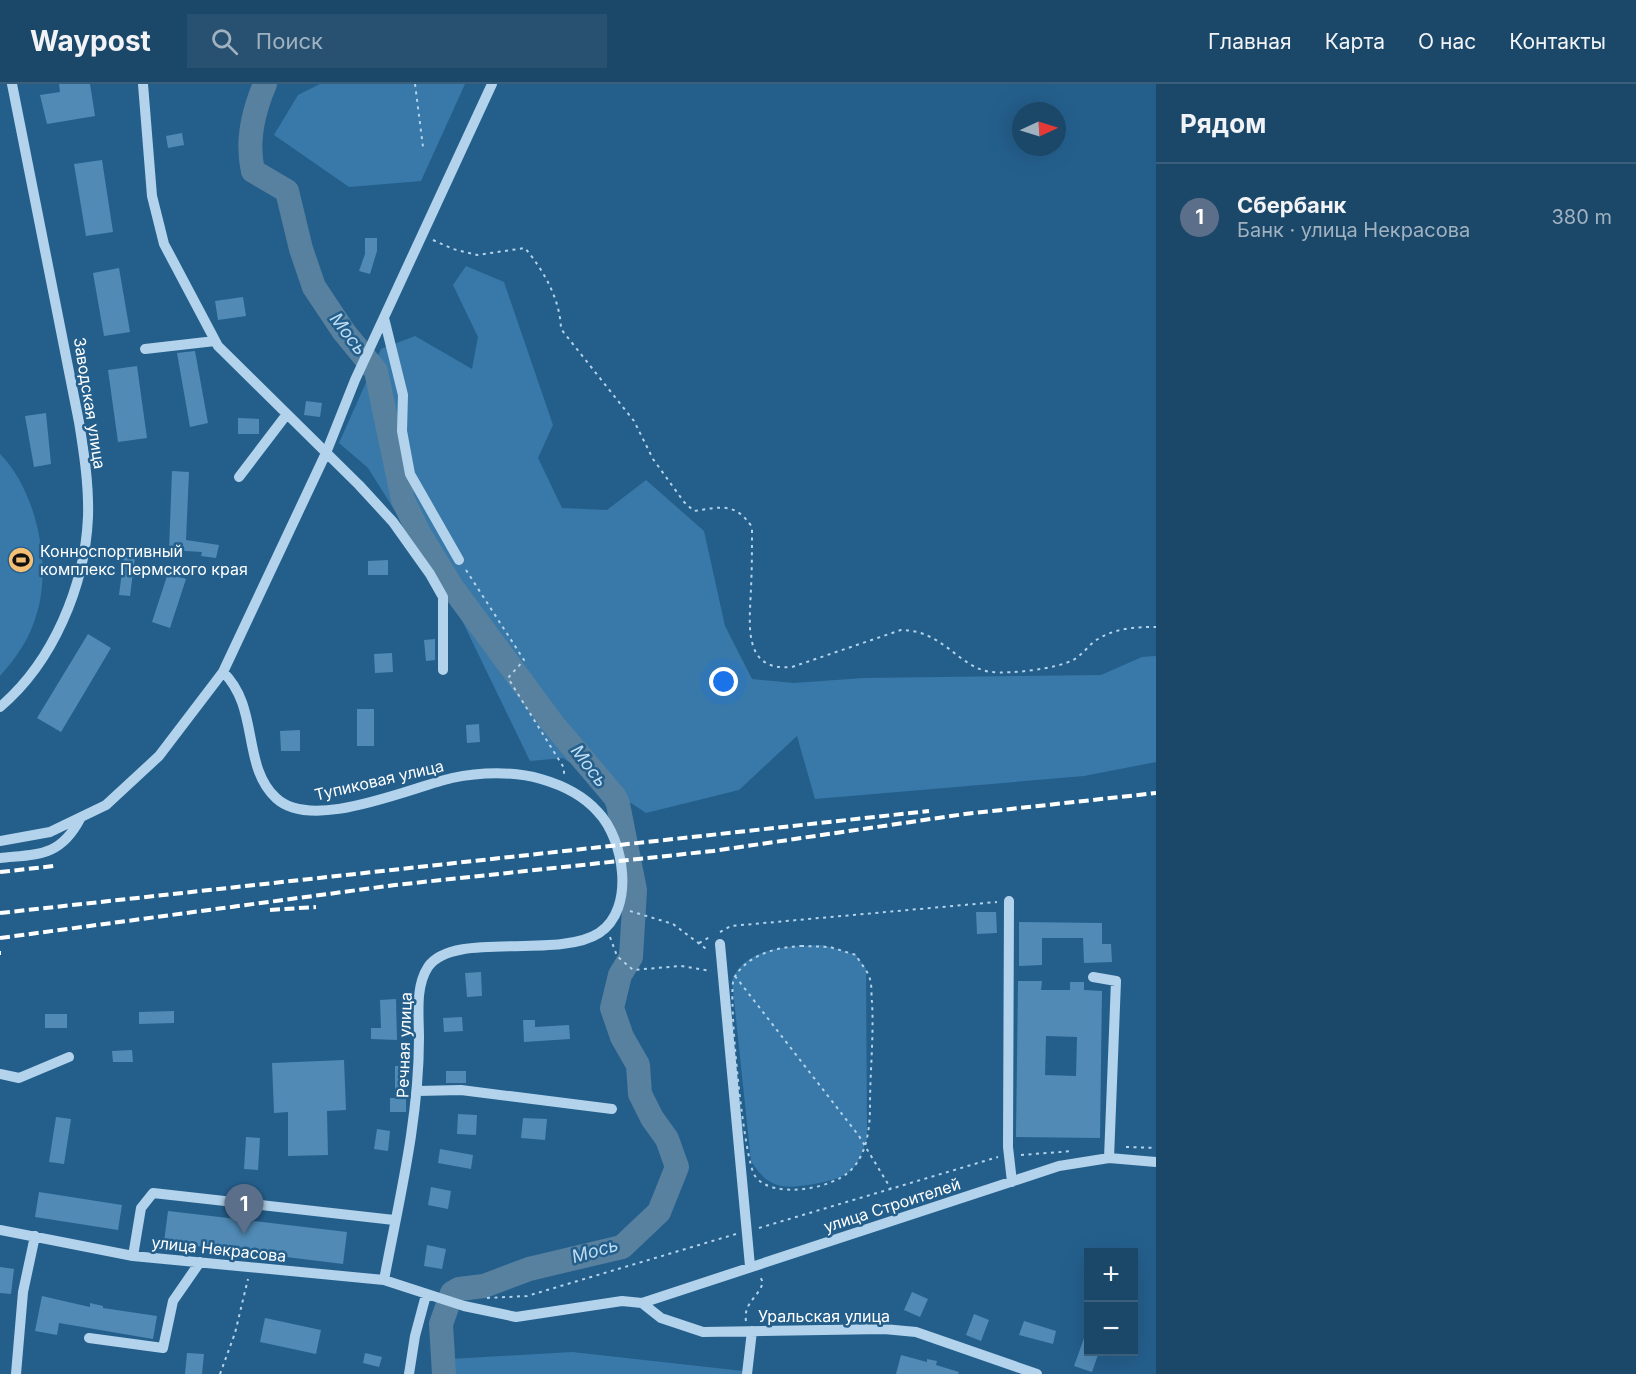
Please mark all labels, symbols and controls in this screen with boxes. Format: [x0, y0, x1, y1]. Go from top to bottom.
search box [187, 14, 607, 68]
text: Waypost [30, 24, 151, 58]
icon: search [208, 25, 241, 58]
text: Поиск [256, 28, 323, 54]
text: Главная [1208, 29, 1292, 54]
text: Карта [1325, 29, 1385, 54]
text: О нас [1418, 29, 1476, 54]
text: Контакты [1509, 29, 1606, 54]
north arrow [1012, 102, 1066, 156]
text: Рядом [1180, 108, 1266, 139]
text: Сбербанк [1237, 192, 1346, 218]
text: 1 [1195, 205, 1204, 229]
text: 380 m [1552, 205, 1612, 229]
text: Банк · улица Некрасова [1237, 218, 1470, 242]
water label: Мось [326, 308, 371, 359]
street label: Заводская улица [70, 336, 110, 470]
place label: Конноспортивный комплекс Пермского края [40, 541, 248, 579]
sports icon: Конноспортивный комплекс Пермского края [6, 545, 36, 575]
your location [709, 667, 738, 696]
water label: Мось [567, 740, 612, 791]
street label: Тупиковая улица [312, 755, 446, 805]
street label: Речная улица [392, 992, 416, 1098]
street label: улица Строителей [821, 1173, 963, 1237]
pin: 1 [224, 1184, 264, 1234]
street label: улица Некрасова [151, 1232, 287, 1266]
water label: Мось [569, 1234, 621, 1267]
map controls [1084, 1248, 1138, 1356]
button: + [1084, 1248, 1138, 1302]
button: − [1084, 1302, 1138, 1356]
street label: Уральская улица [758, 1306, 890, 1326]

